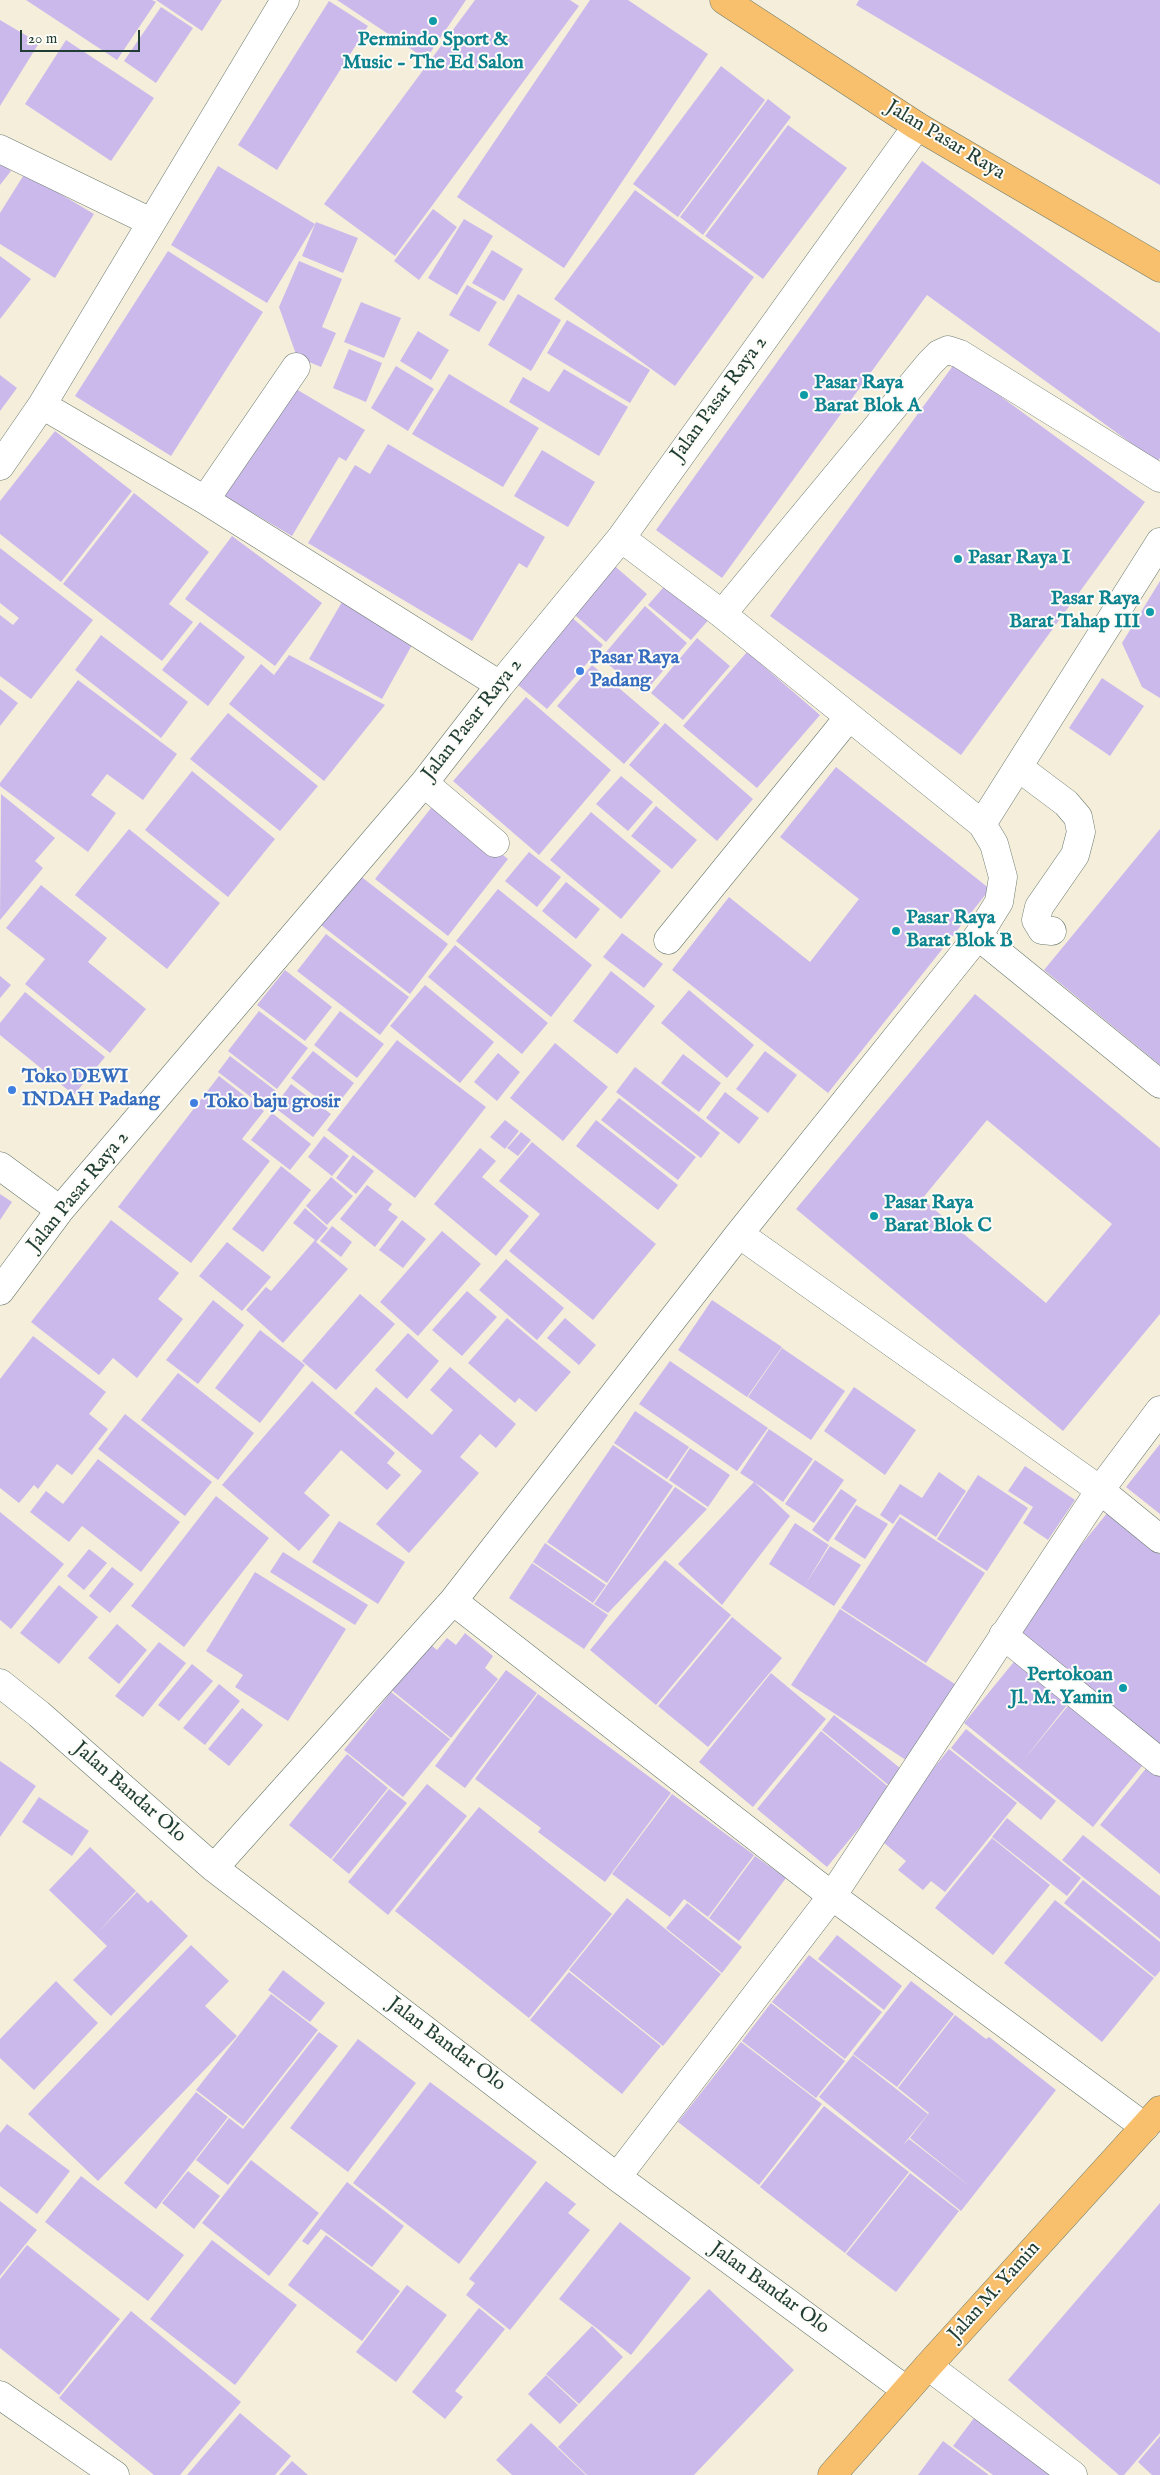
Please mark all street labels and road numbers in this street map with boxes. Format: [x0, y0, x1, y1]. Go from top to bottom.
street label: Jalan Pasar Raya [881, 96, 1009, 186]
street label: Jalan Pasar Raya 2 [667, 332, 773, 466]
street label: Jalan Pasar Raya 2 [418, 654, 528, 786]
street label: Jalan Pasar Raya 2 [23, 1127, 135, 1257]
street label: Jalan Bandar Olo [68, 1737, 190, 1849]
street label: Jalan Bandar Olo [382, 1993, 510, 2097]
street label: Jalan M. Yamin [944, 2237, 1046, 2347]
street label: Jalan Bandar Olo [705, 2238, 833, 2340]

